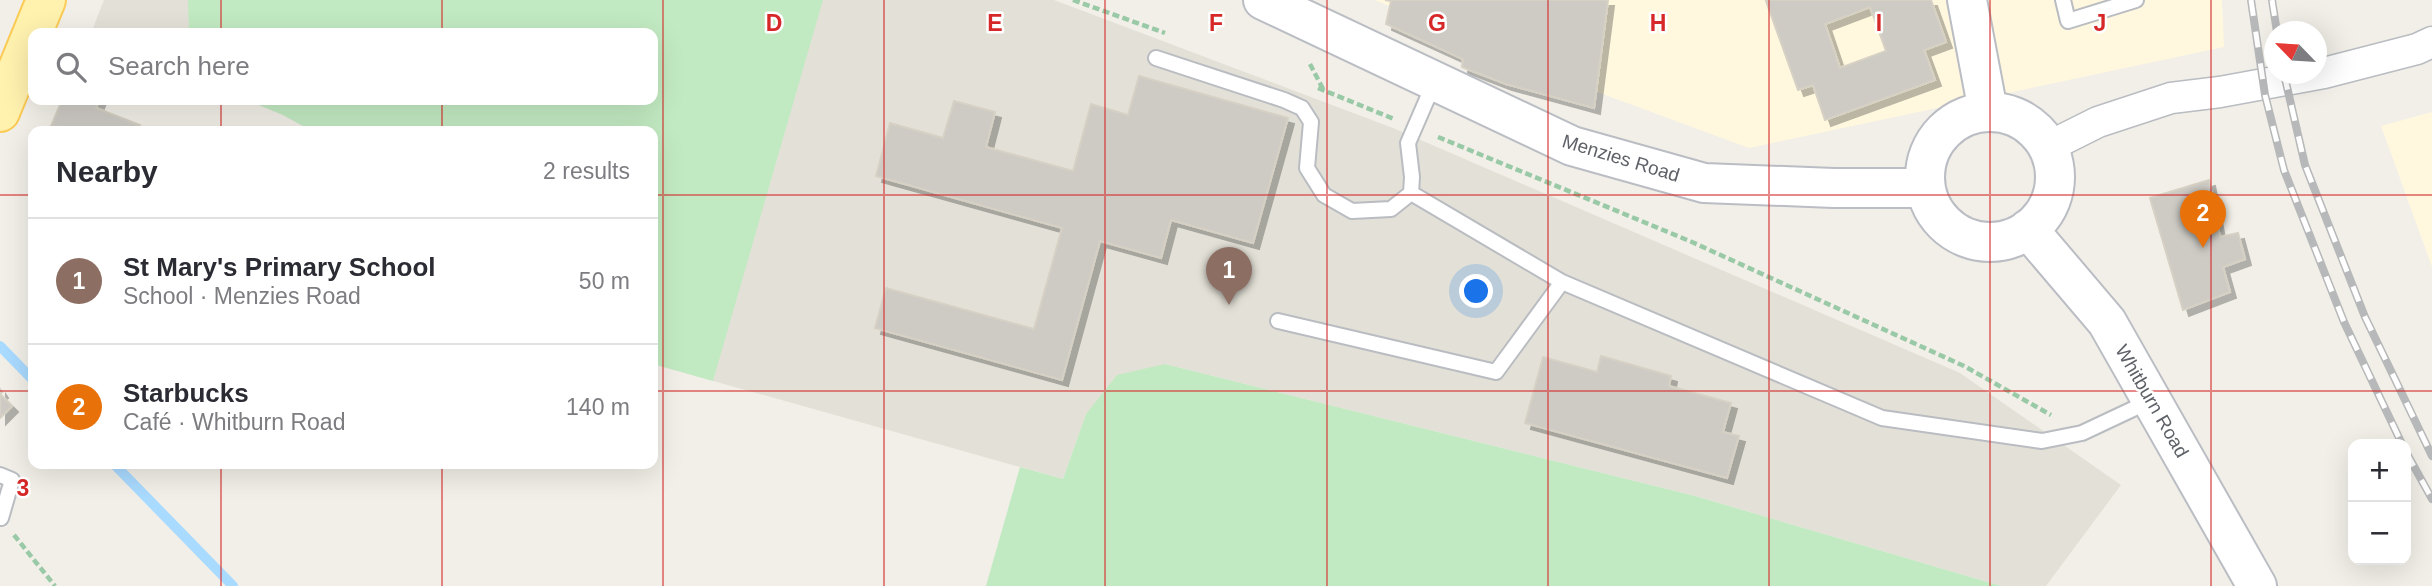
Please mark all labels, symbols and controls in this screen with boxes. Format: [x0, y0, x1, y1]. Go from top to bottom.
text: D [766, 10, 782, 36]
text: E [987, 10, 1003, 36]
text: F [1209, 10, 1223, 36]
text: G [1428, 10, 1446, 36]
text: H [1650, 10, 1666, 36]
text: I [1876, 10, 1882, 36]
text: J [2094, 10, 2106, 36]
north arrow [2264, 21, 2327, 84]
search box [28, 28, 658, 105]
icon: search [52, 48, 90, 86]
text: Search here [108, 51, 250, 81]
street label: Menzies Road [1560, 130, 1682, 186]
text: Nearby [56, 155, 158, 188]
text: 2 results [543, 158, 630, 184]
pin: 2 [2180, 190, 2226, 248]
pin: 1 [1206, 247, 1252, 305]
text: St Mary's Primary School [123, 252, 436, 282]
text: 1 [73, 268, 85, 294]
text: 50 m [579, 268, 630, 294]
your location [1459, 274, 1493, 308]
text: School · Menzies Road [123, 283, 361, 309]
street label: Whitburn Road [2111, 341, 2193, 461]
text: Starbucks [123, 378, 249, 408]
text: 2 [73, 394, 85, 420]
text: 140 m [566, 394, 630, 420]
text: Café · Whitburn Road [123, 409, 345, 435]
map controls [2348, 439, 2411, 565]
button: + [2348, 439, 2411, 502]
text: 3 [17, 475, 29, 501]
button: − [2348, 502, 2411, 565]

